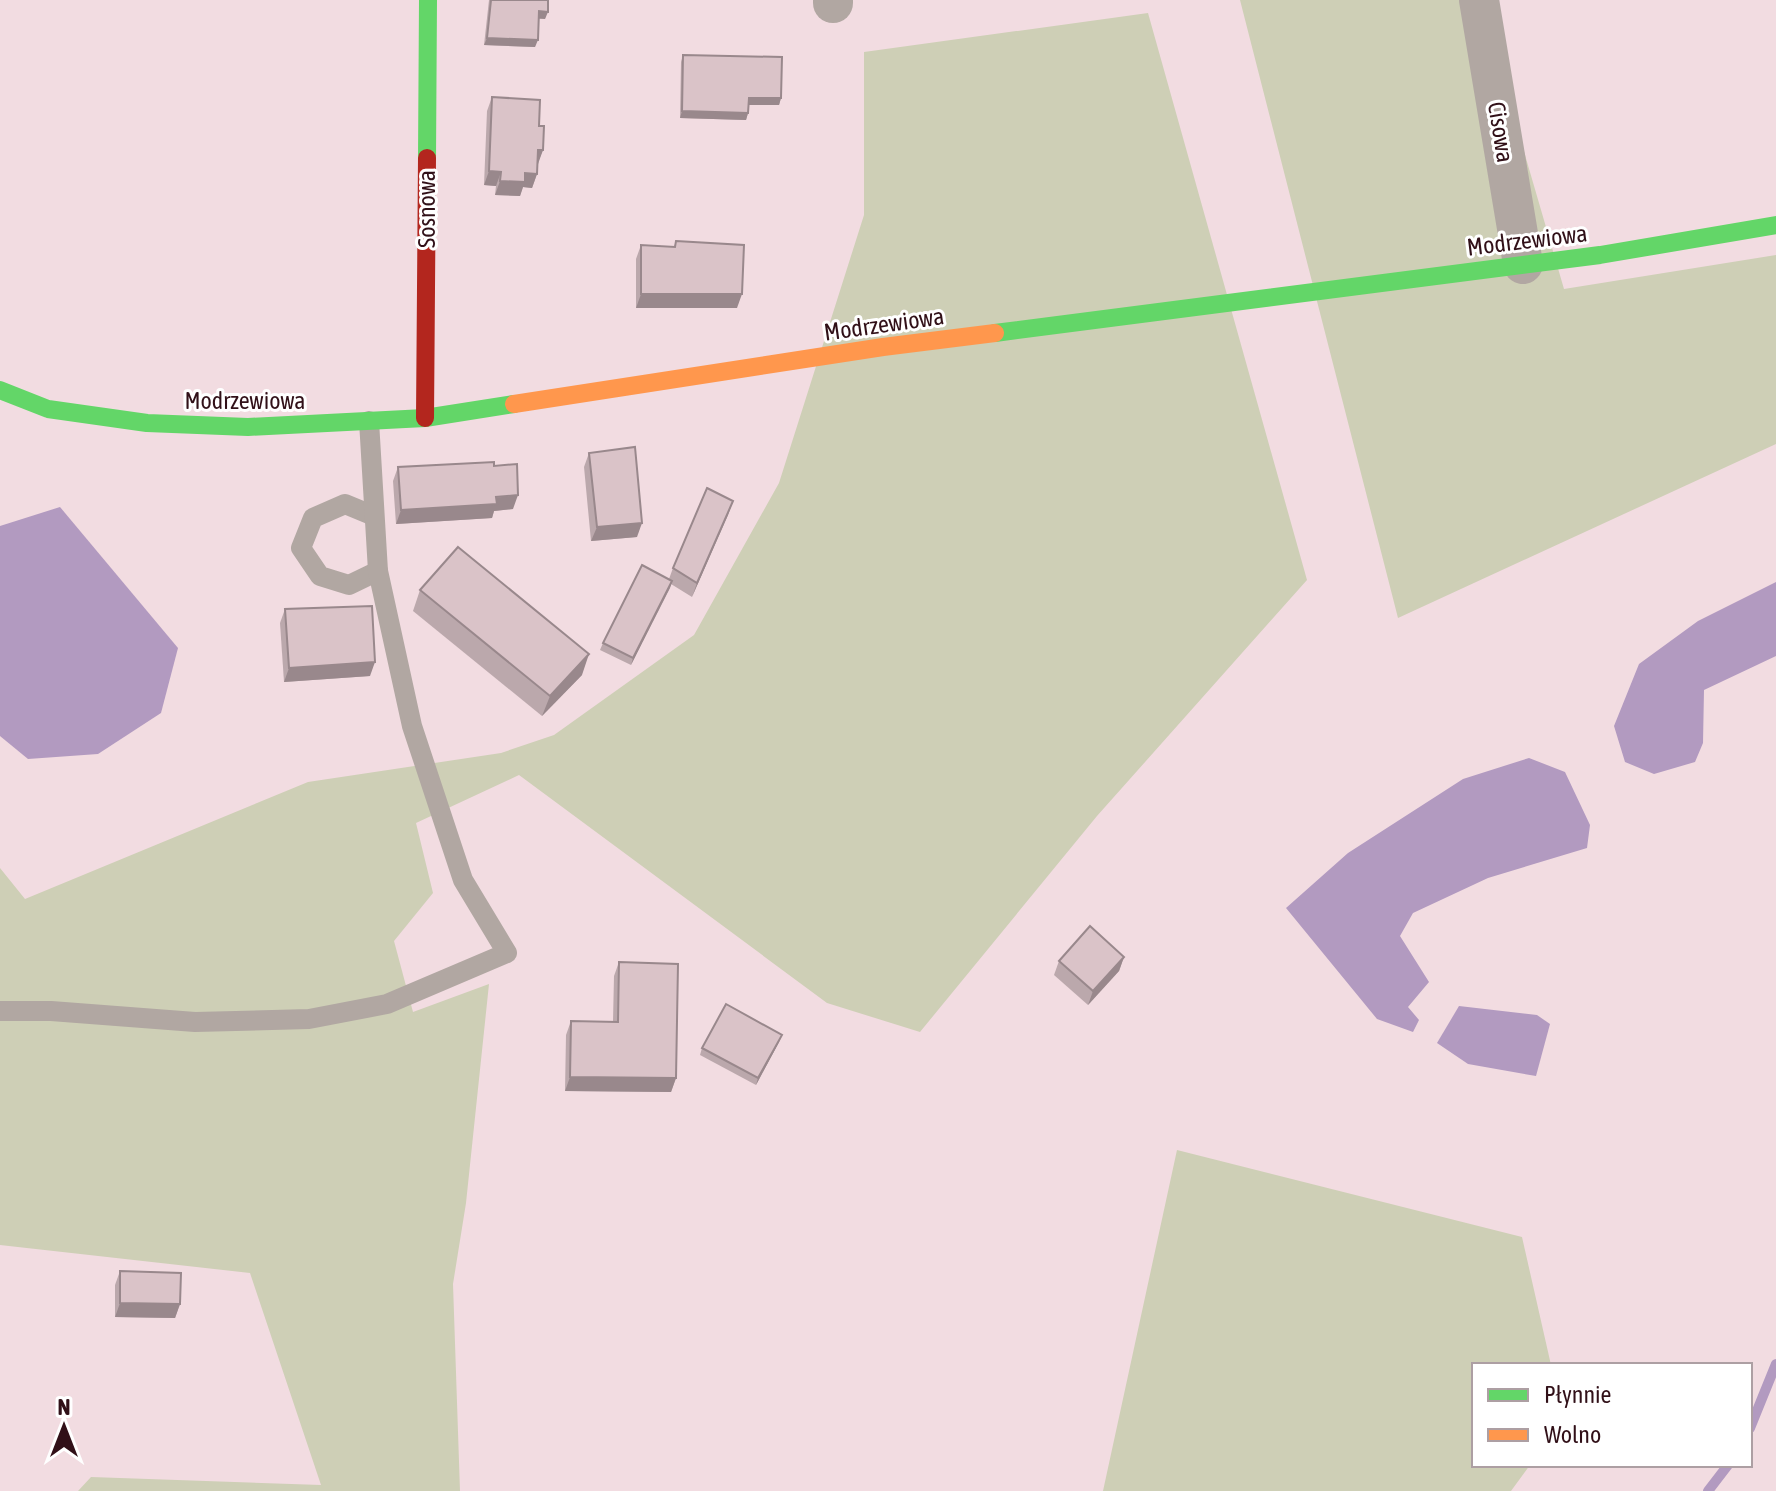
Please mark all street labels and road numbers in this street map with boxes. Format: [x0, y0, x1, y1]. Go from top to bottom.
street label: Cisowa [1483, 100, 1519, 164]
street label: Sosnowa [413, 170, 440, 248]
street label: Modrzewiowa [1465, 219, 1589, 261]
street label: Modrzewiowa [822, 302, 946, 346]
street label: Modrzewiowa [184, 387, 306, 414]

